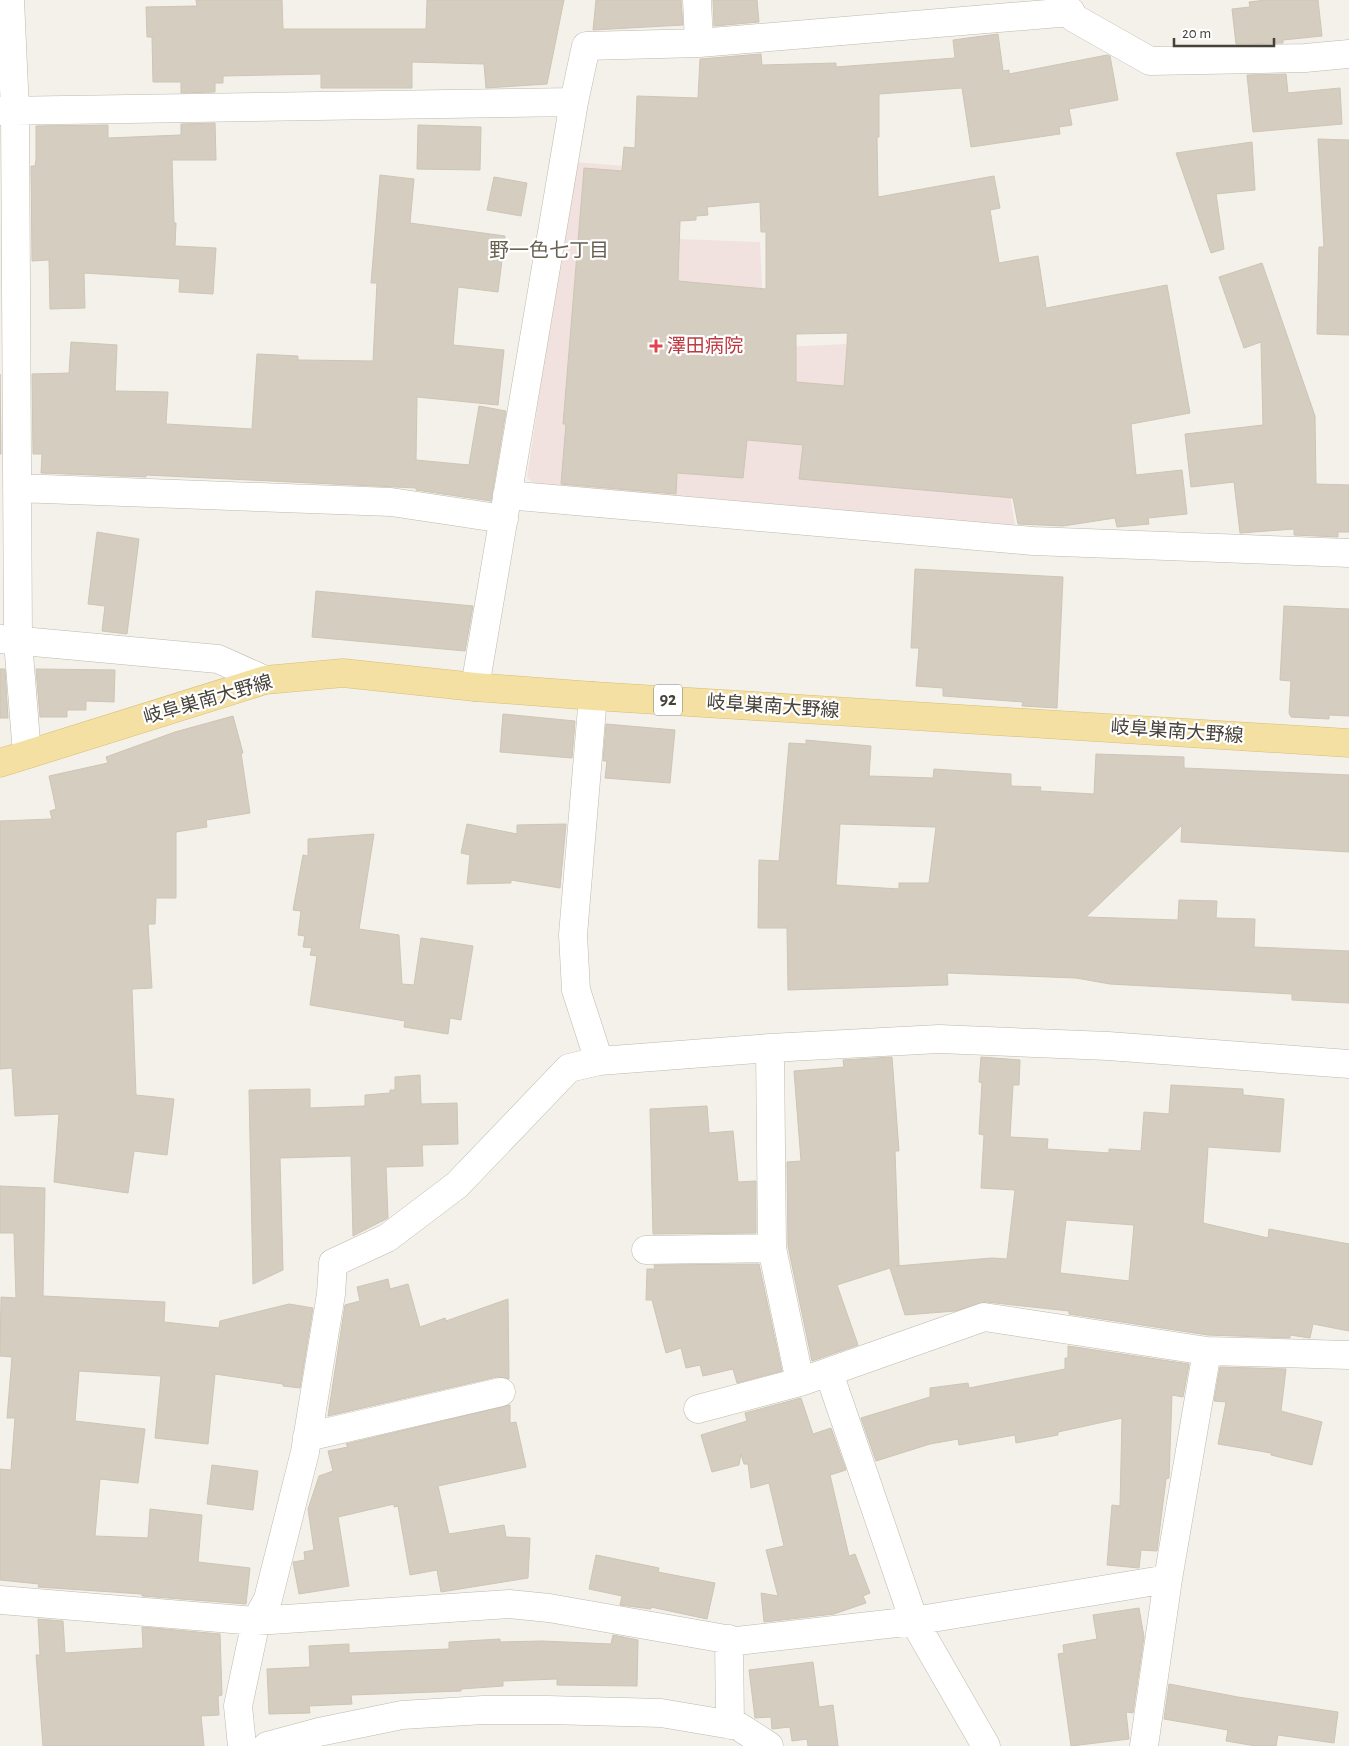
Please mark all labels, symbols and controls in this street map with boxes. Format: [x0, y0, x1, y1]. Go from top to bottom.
scale bar [1174, 15, 1274, 47]
text: 20 m [1182, 26, 1211, 41]
district label: 野一色七丁目 [489, 240, 609, 261]
place label: 澤田病院 [667, 335, 743, 356]
marker: 澤田病院 [649, 339, 663, 353]
street label: 岐阜巣南大野線 [141, 671, 275, 727]
road number: 92 [654, 684, 682, 716]
street label: 岐阜巣南大野線 [706, 691, 840, 721]
street label: 岐阜巣南大野線 [1110, 716, 1244, 746]

